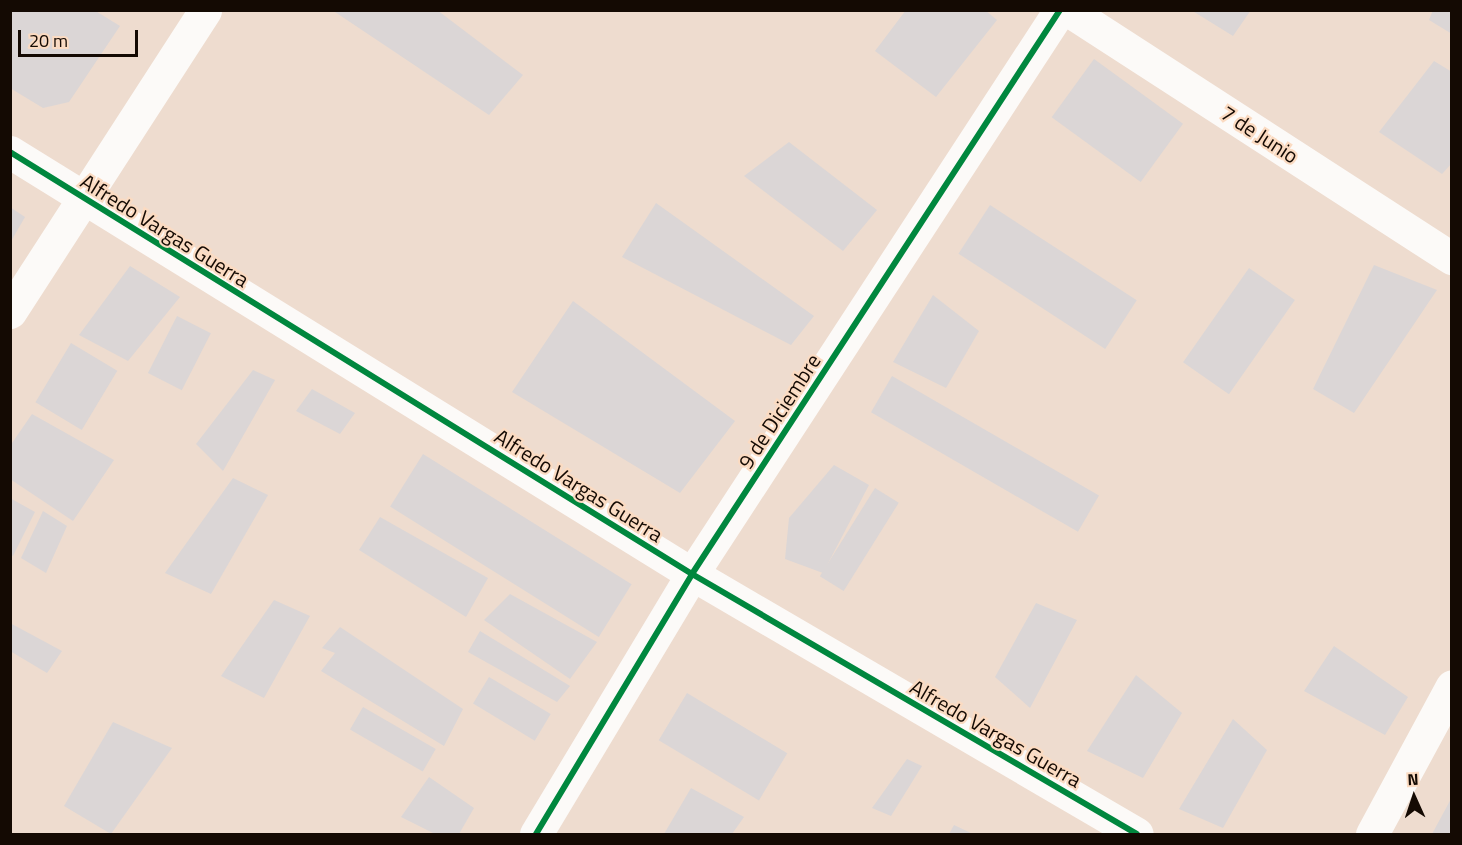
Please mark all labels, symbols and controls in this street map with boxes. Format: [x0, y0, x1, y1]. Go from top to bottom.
scale bar [21, 18, 141, 56]
text: 20 m [29, 27, 68, 54]
street label: 7 de Junio [1217, 100, 1303, 168]
street label: Alfredo Vargas Guerra [76, 168, 254, 292]
street label: 9 de Diciembre [733, 349, 825, 473]
street label: Alfredo Vargas Guerra [490, 423, 668, 547]
street label: Alfredo Vargas Guerra [906, 674, 1086, 792]
north arrow [1384, 767, 1444, 827]
text: N [1407, 767, 1419, 791]

